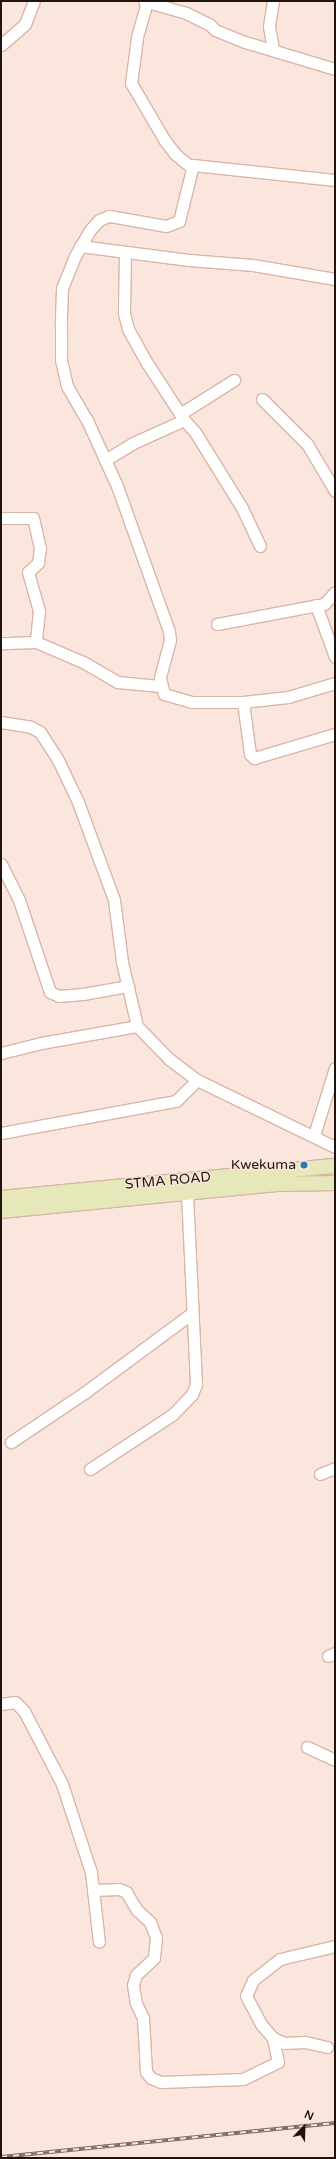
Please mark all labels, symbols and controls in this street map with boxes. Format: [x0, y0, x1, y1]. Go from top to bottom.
place label: Kwekuma [231, 1157, 296, 1173]
marker: Kwekuma [299, 1160, 309, 1170]
street label: STMA ROAD [124, 1169, 212, 1193]
north arrow [284, 2107, 324, 2147]
text: N [302, 2108, 315, 2123]

